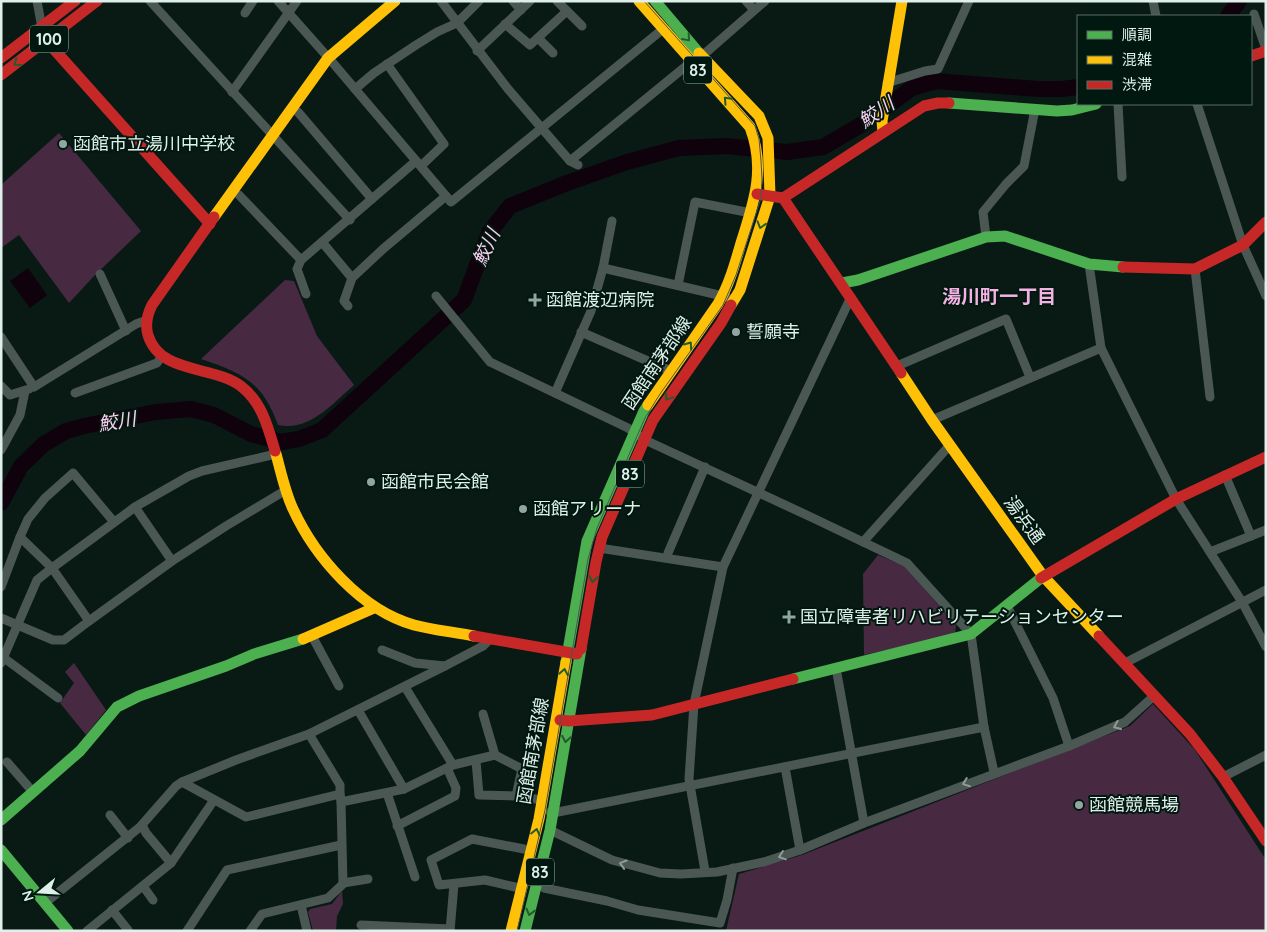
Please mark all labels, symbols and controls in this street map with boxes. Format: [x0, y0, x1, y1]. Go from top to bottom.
legend [1077, 15, 1252, 105]
text: 順調 [1122, 25, 1152, 44]
road number: 100 [30, 26, 68, 52]
one-way arrow [681, 32, 690, 41]
text: 混雑 [1122, 50, 1152, 69]
road number: 83 [684, 56, 712, 84]
one-way arrow [13, 57, 23, 66]
text: 渋滞 [1122, 75, 1152, 94]
water label: 鮫川 [854, 90, 900, 133]
one-way arrow [724, 97, 733, 106]
place label: 函館市立湯川中学校 [73, 132, 235, 155]
marker: 函館市立湯川中学校 [57, 138, 69, 150]
one-way arrow [756, 221, 766, 229]
water label: 鮫川 [467, 223, 506, 269]
district label: 湯川町一丁目 [942, 284, 1056, 308]
place label: 函館渡辺病院 [546, 288, 654, 311]
marker: 函館渡辺病院 [528, 293, 542, 307]
street label: 函館南茅部線 [617, 312, 696, 414]
place label: 誓願寺 [746, 320, 800, 343]
marker: 誓願寺 [730, 326, 742, 338]
one-way arrow [683, 341, 692, 351]
one-way arrow [665, 391, 674, 401]
water label: 鮫川 [96, 406, 140, 436]
road number: 83 [616, 460, 644, 488]
place label: 函館市民会館 [381, 470, 489, 493]
marker: 函館市民会館 [365, 476, 377, 488]
street label: 湯浜通 [999, 491, 1050, 548]
place label: 函館アリーナ [533, 497, 641, 520]
marker: 函館アリーナ [517, 503, 529, 515]
one-way arrow [588, 574, 598, 583]
place label: 国立障害者リハビリテーションセンター [800, 605, 1124, 628]
marker: 国立障害者リハビリテーションセンター [782, 610, 796, 624]
one-way arrow [558, 668, 568, 677]
street label: 函館南茅部線 [512, 696, 553, 806]
one-way arrow [1113, 719, 1122, 730]
one-way arrow [561, 735, 571, 743]
one-way arrow [962, 778, 970, 788]
place label: 函館競馬場 [1089, 793, 1179, 816]
marker: 函館競馬場 [1073, 799, 1085, 811]
one-way arrow [530, 829, 540, 837]
one-way arrow [778, 850, 787, 860]
road number: 83 [526, 859, 554, 886]
one-way arrow [619, 859, 627, 869]
north arrow [15, 867, 65, 917]
text: N [17, 888, 38, 904]
one-way arrow [525, 907, 536, 916]

